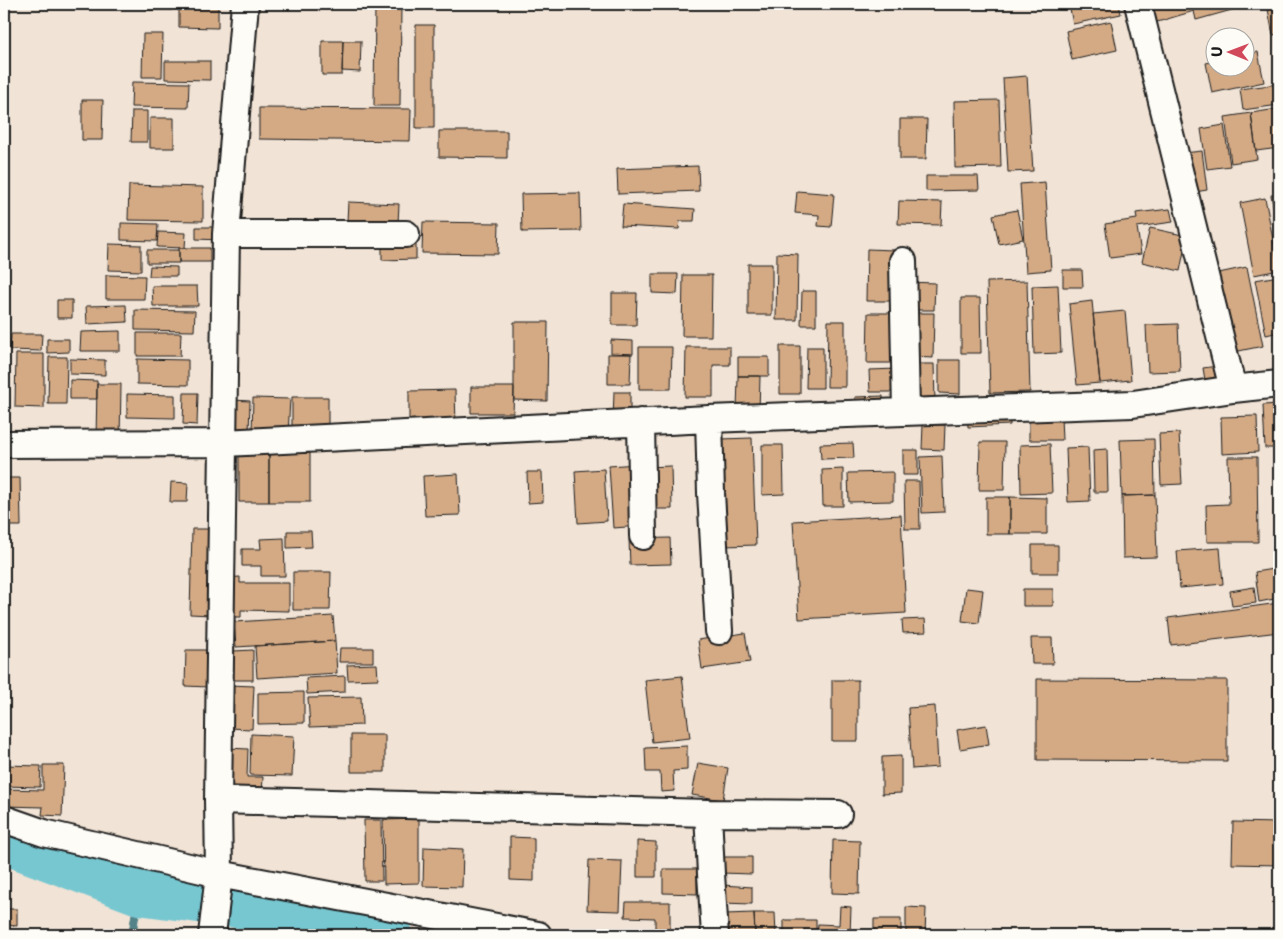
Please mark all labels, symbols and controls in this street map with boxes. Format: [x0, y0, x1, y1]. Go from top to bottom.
north arrow [1206, 28, 1256, 78]
text: U [1206, 46, 1227, 57]

